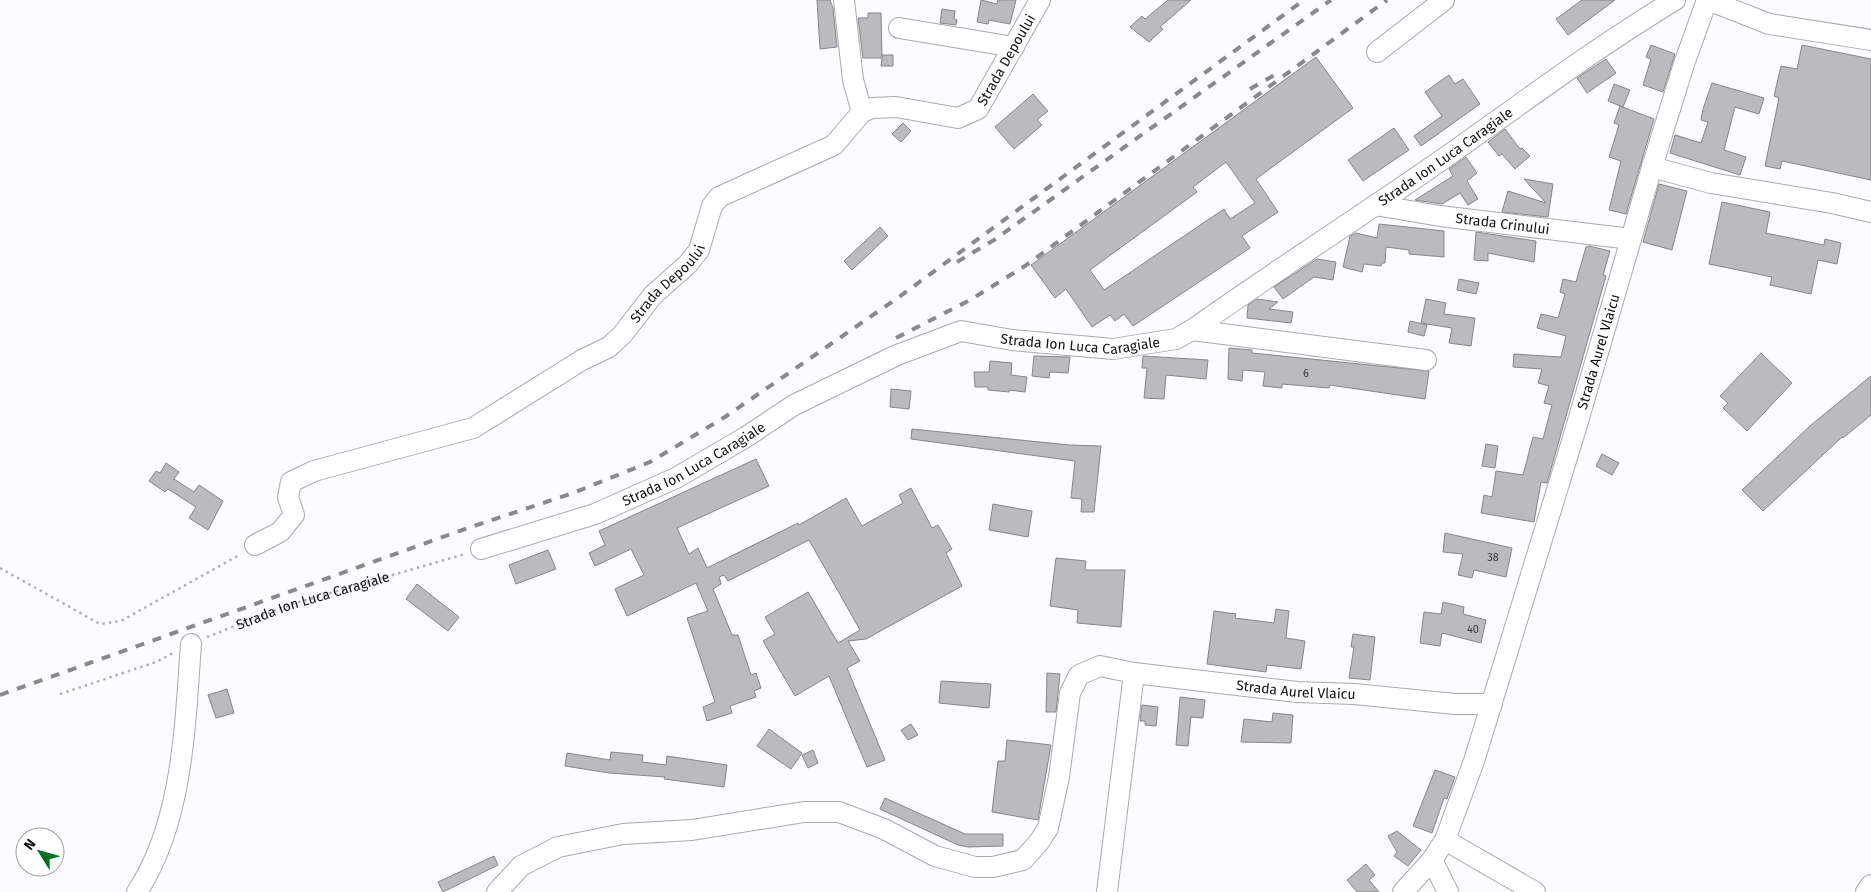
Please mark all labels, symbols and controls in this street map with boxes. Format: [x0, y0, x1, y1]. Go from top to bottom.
street label: Strada Depoului [973, 11, 1039, 109]
street label: Strada Ion Luca Caragiale [1375, 104, 1516, 209]
street label: Strada Crinului [1455, 209, 1551, 238]
street label: Strada Depoului [626, 243, 709, 326]
street label: Strada Aurel Vlaicu [1573, 292, 1623, 412]
street label: Strada Ion Luca Caragiale [999, 330, 1161, 358]
house number: 6 [1303, 367, 1309, 380]
street label: Strada Ion Luca Caragiale [620, 418, 768, 509]
house number: 38 [1487, 551, 1499, 564]
street label: Strada Ion Luca Caragiale [234, 568, 391, 633]
house number: 40 [1467, 623, 1479, 636]
street label: Strada Aurel Vlaicu [1235, 676, 1356, 703]
north arrow [15, 827, 65, 877]
text: N [20, 836, 40, 853]

